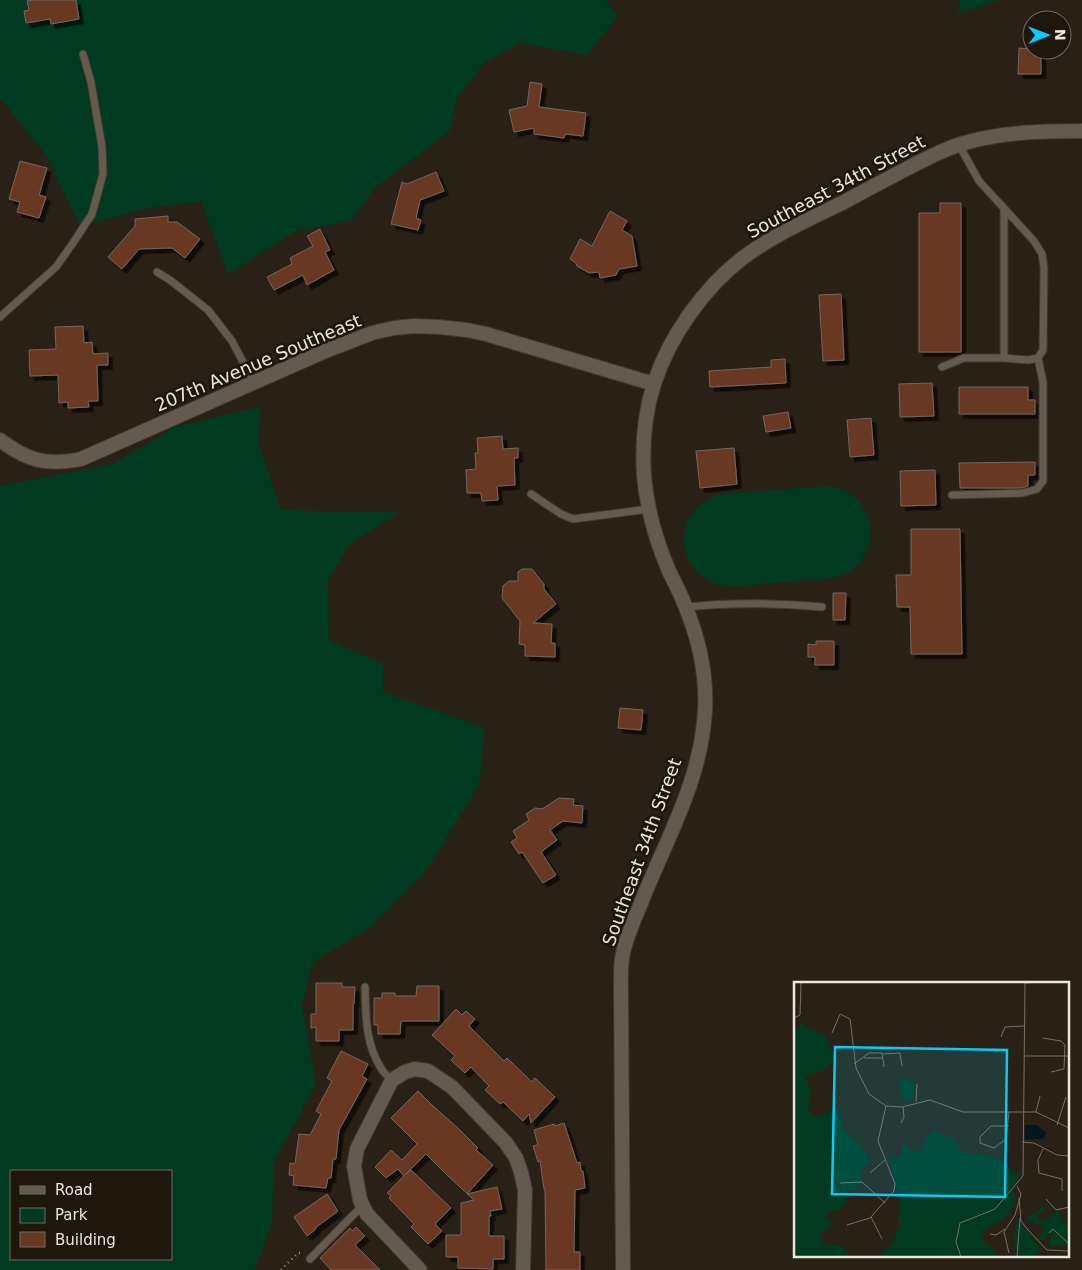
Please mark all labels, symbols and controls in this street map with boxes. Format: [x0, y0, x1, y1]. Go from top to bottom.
north arrow [1022, 10, 1072, 60]
text: N [1052, 29, 1068, 41]
street label: Southeast 34th Street [743, 131, 928, 242]
street label: 207th Avenue Southeast [152, 310, 364, 416]
street label: Southeast 34th Street [598, 755, 685, 949]
inset map [794, 982, 1070, 1258]
legend [10, 1170, 172, 1260]
text: Road [55, 1181, 93, 1199]
text: Park [55, 1206, 88, 1224]
text: Building [55, 1231, 116, 1249]

